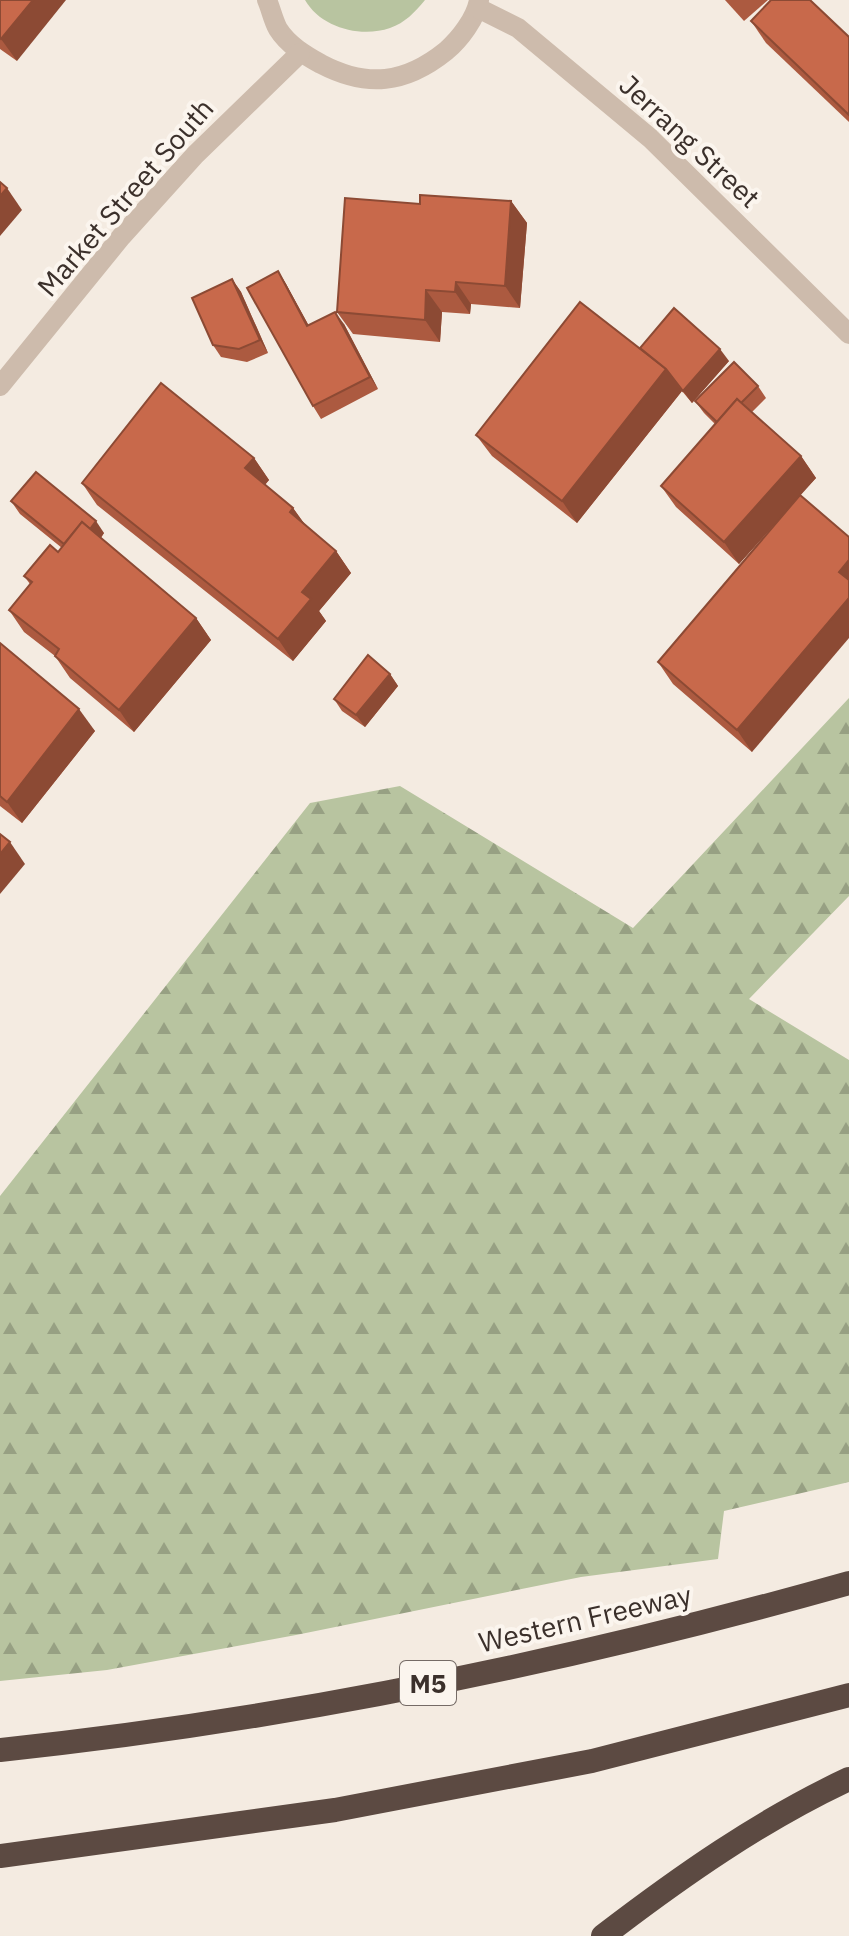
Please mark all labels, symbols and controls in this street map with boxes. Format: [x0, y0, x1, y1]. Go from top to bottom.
street label: Jerrang Street [612, 66, 768, 216]
street label: Market Street South [29, 90, 221, 304]
street label: Western Freeway [475, 1576, 695, 1660]
road number: M5 [400, 1661, 456, 1705]

